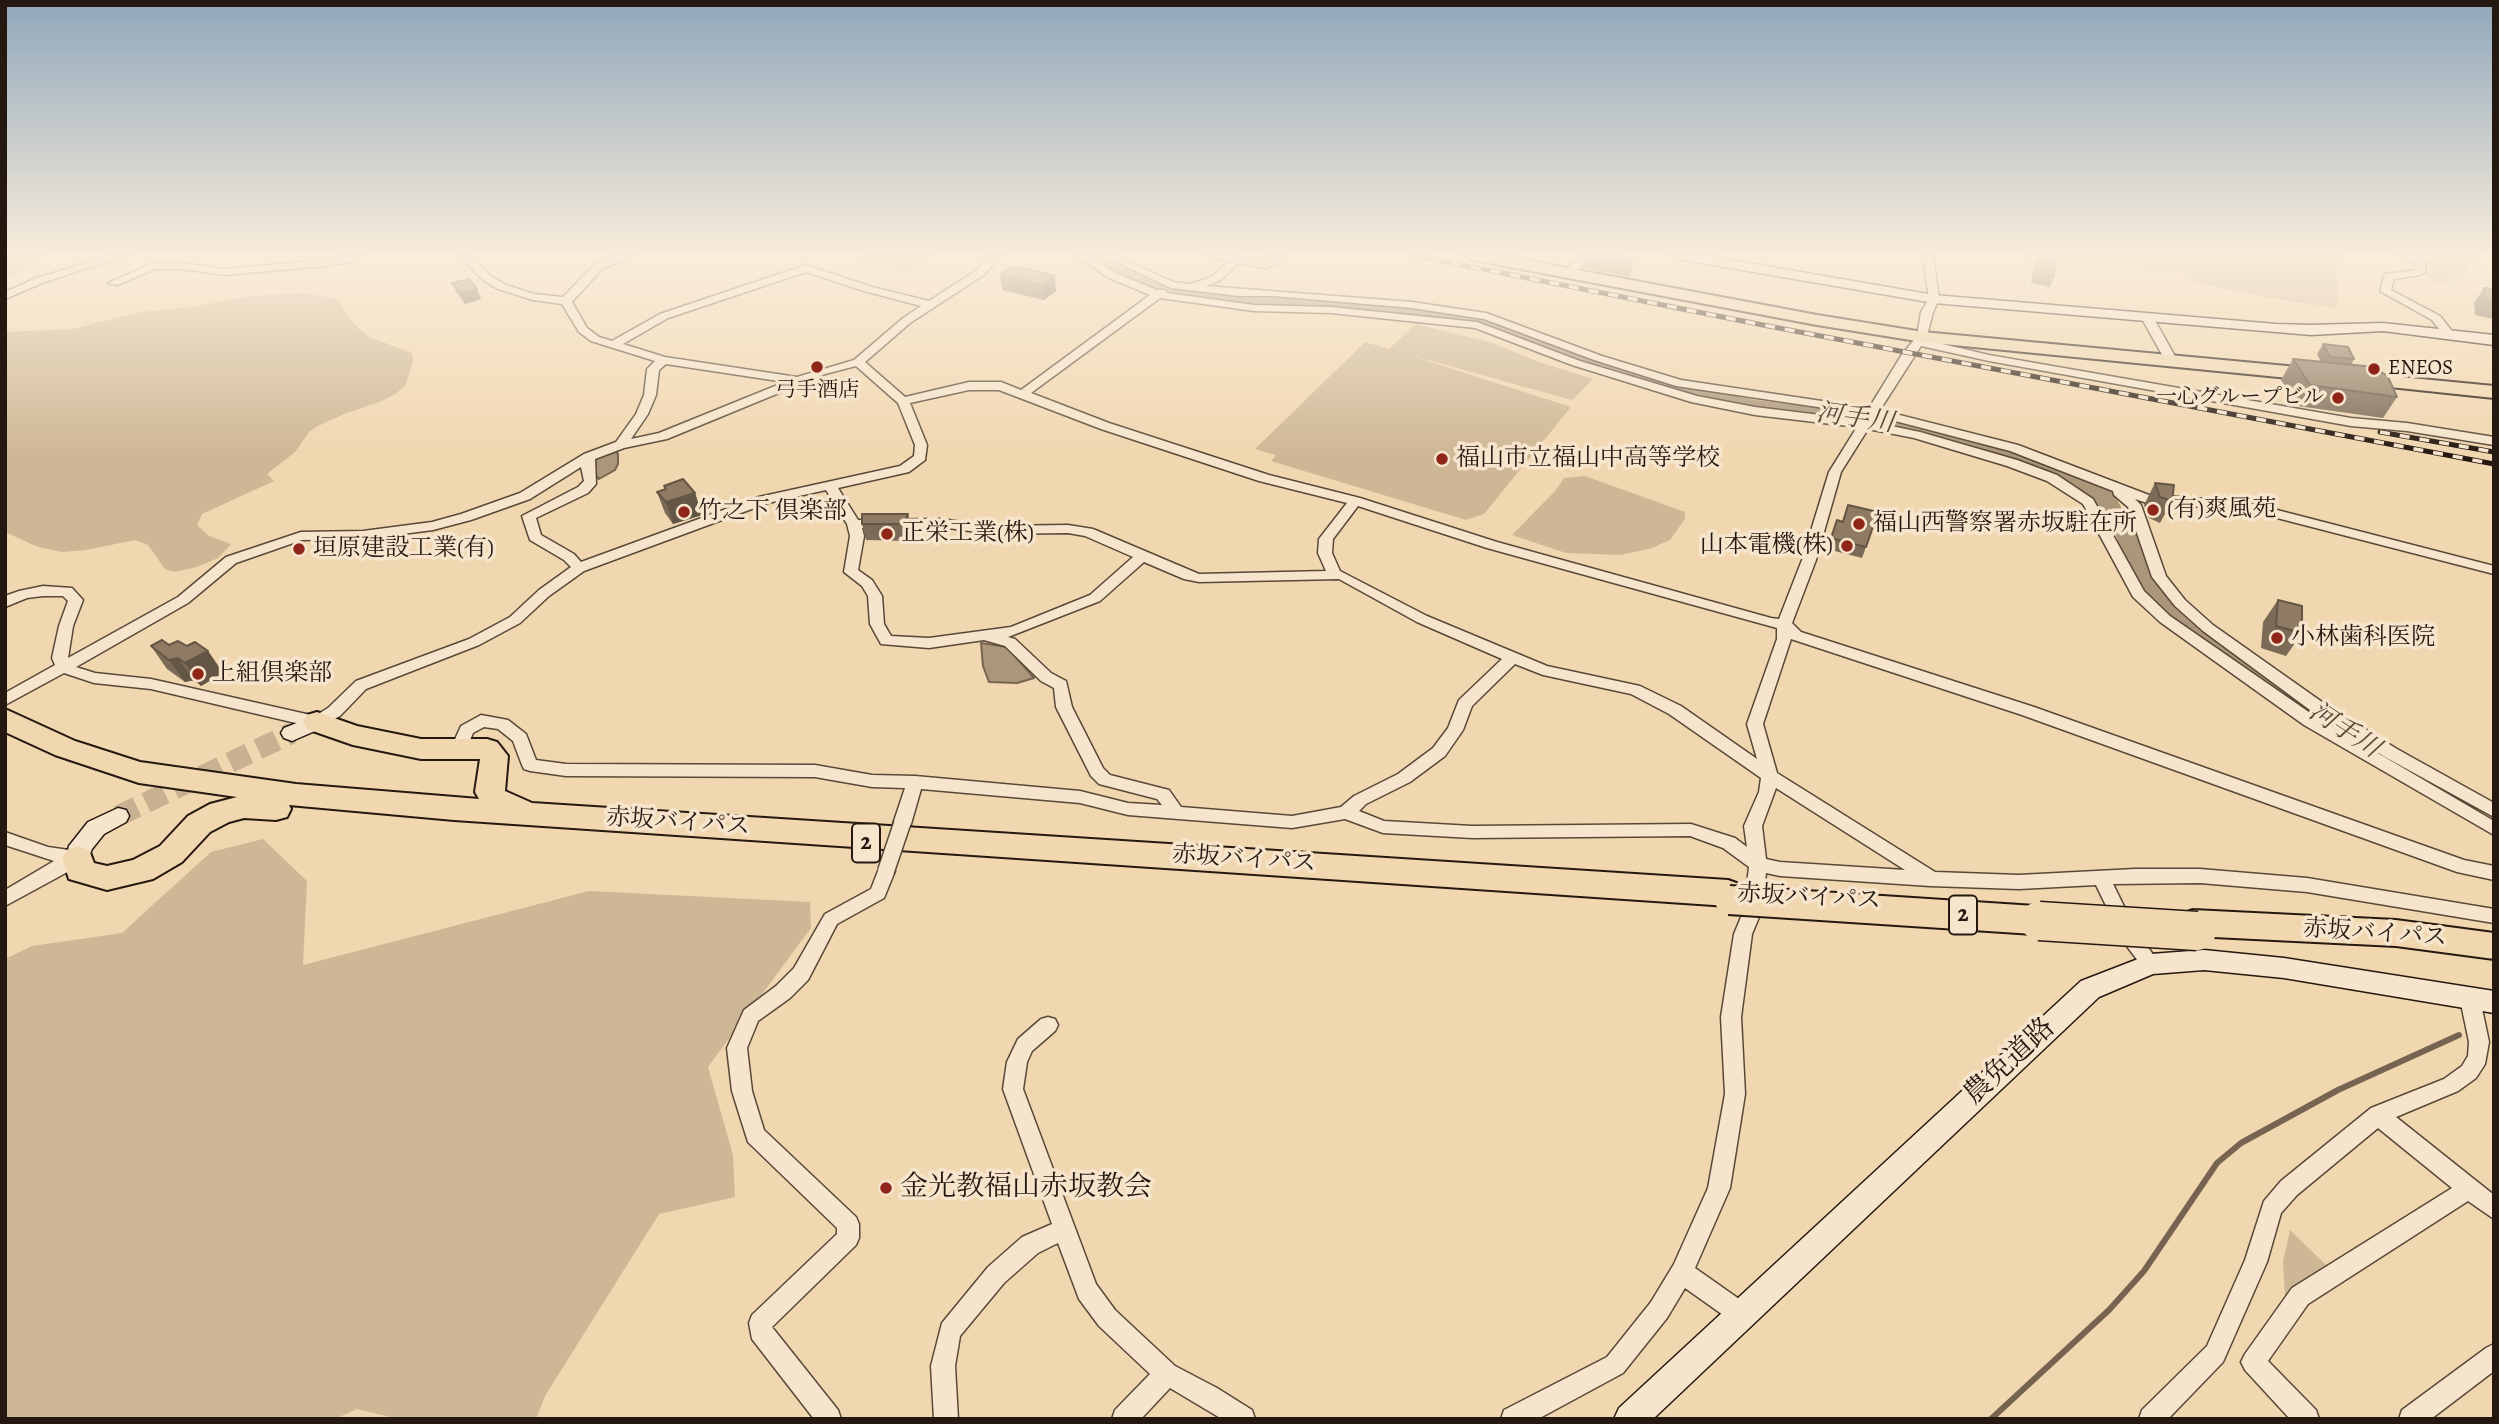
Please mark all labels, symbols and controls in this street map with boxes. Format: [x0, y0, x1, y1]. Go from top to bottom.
place label: ENEOS [2388, 356, 2453, 382]
marker: 弓手酒店 [809, 359, 825, 375]
marker: ENEOS [2366, 361, 2382, 377]
place label: 弓手酒店 [775, 378, 859, 404]
place label: 一心グループビル [2156, 385, 2324, 411]
marker: 一心グループビル [2330, 390, 2346, 406]
water label: 河手川 [1814, 398, 1896, 440]
place label: 福山市立福山中高等学校 [1456, 445, 1720, 473]
marker: 福山市立福山中高等学校 [1434, 451, 1450, 467]
place label: (有)爽風苑 [2167, 496, 2276, 524]
place label: 竹之下 倶楽部 [698, 498, 847, 526]
marker: (有)爽風苑 [2145, 502, 2161, 518]
marker: 竹之下 倶楽部 [676, 504, 692, 520]
place label: 福山西警察署赤坂駐在所 [1873, 510, 2137, 538]
marker: 福山西警察署赤坂駐在所 [1851, 516, 1867, 532]
place label: 正栄工業(株) [901, 520, 1034, 548]
marker: 正栄工業(株) [879, 526, 895, 542]
place label: 山本電機(株) [1700, 532, 1833, 560]
place label: 垣原建設工業(有) [313, 535, 494, 563]
marker: 山本電機(株) [1839, 538, 1855, 554]
marker: 垣原建設工業(有) [291, 541, 307, 557]
place label: 小林歯科医院 [2291, 624, 2435, 652]
marker: 小林歯科医院 [2269, 630, 2285, 646]
place label: 上組倶楽部 [212, 660, 332, 688]
marker: 上組倶楽部 [190, 666, 206, 682]
water label: 河手川 [2303, 697, 2385, 765]
street label: 赤坂バイパス [605, 804, 751, 842]
road number: 2 [852, 824, 880, 862]
street label: 赤坂バイパス [1171, 841, 1317, 879]
street label: 赤坂バイパス [1736, 880, 1882, 916]
road number: 2 [1949, 896, 1977, 934]
street label: 赤坂バイパス [2302, 915, 2448, 953]
street label: 農免道路 [1958, 1012, 2062, 1112]
place label: 金光教福山赤坂教会 [900, 1171, 1152, 1205]
marker: 金光教福山赤坂教会 [878, 1180, 894, 1196]

